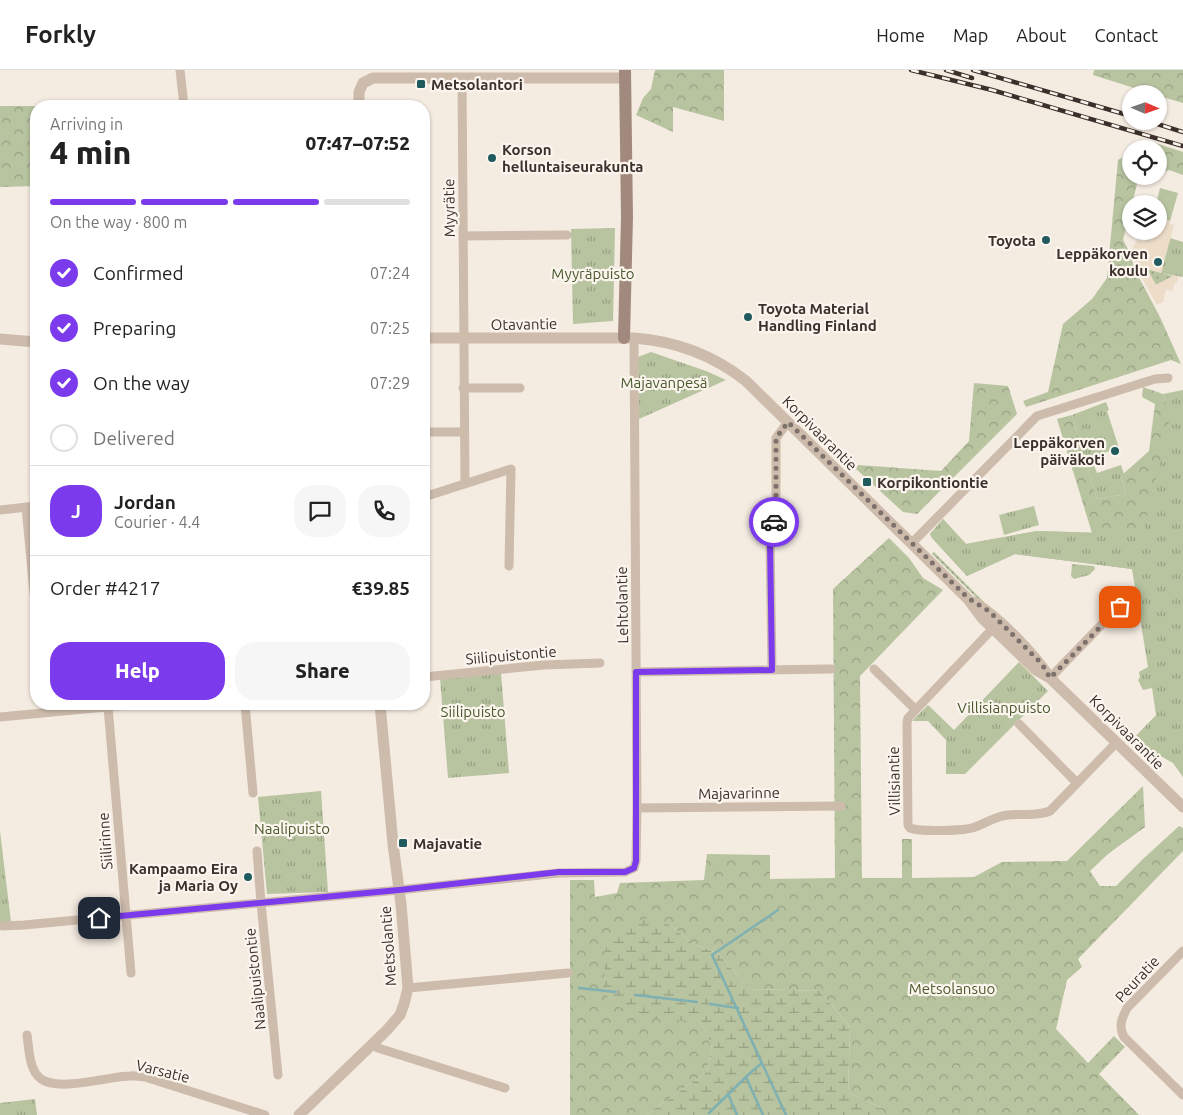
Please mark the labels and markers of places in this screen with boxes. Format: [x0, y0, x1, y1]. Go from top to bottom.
place label: Metsolantori [431, 76, 523, 93]
marker: Metsolantori [415, 78, 427, 90]
place label: Korson helluntaiseurakunta [502, 141, 644, 175]
marker: Korson helluntaiseurakunta [486, 152, 498, 164]
place label: Toyota [988, 232, 1036, 249]
marker: Toyota [1040, 234, 1052, 246]
place label: Leppäkorven koulu [1056, 245, 1148, 279]
marker: Leppäkorven koulu [1152, 256, 1164, 268]
place label: Toyota Material Handling Finland [758, 300, 877, 334]
marker: Toyota Material Handling Finland [742, 311, 754, 323]
place label: Leppäkorven päiväkoti [1013, 434, 1105, 468]
marker: Leppäkorven päiväkoti [1109, 445, 1121, 457]
place label: Korpikontiontie [877, 474, 988, 491]
marker: Korpikontiontie [861, 476, 873, 488]
pin [1099, 586, 1141, 628]
place label: Majavatie [413, 835, 482, 852]
marker: Majavatie [397, 837, 409, 849]
place label: Kampaamo Eira ja Maria Oy [129, 860, 238, 894]
marker: Kampaamo Eira ja Maria Oy [242, 871, 254, 883]
pin [78, 897, 120, 939]

